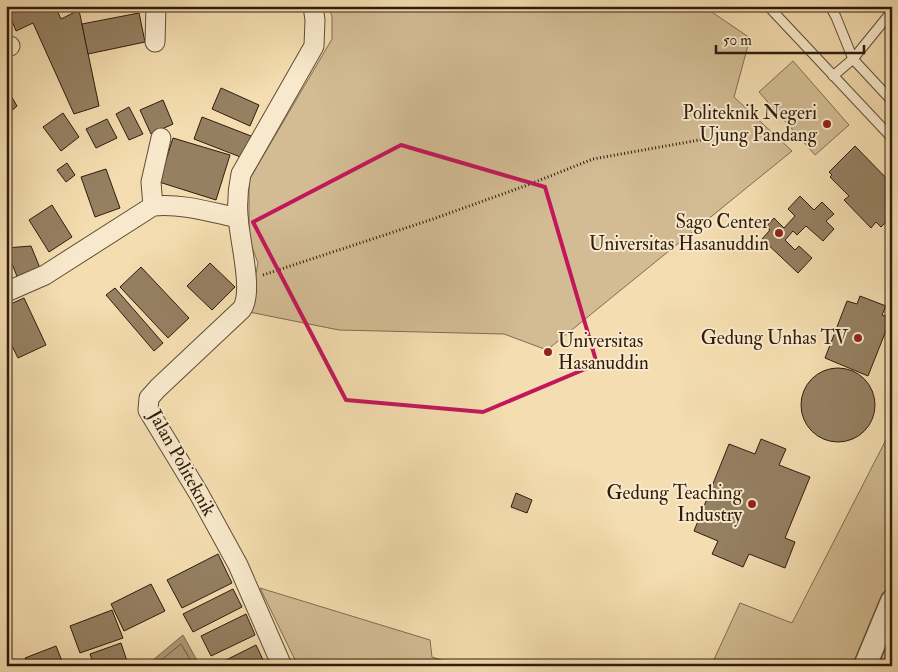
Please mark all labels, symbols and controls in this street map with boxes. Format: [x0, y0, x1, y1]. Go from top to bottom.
scale bar [716, 22, 863, 54]
text: 50 m [723, 31, 752, 50]
place label: Politeknik Negeri Ujung Pandang [682, 101, 818, 147]
marker: Politeknik Negeri Ujung Pandang [821, 118, 833, 130]
place label: Sago Center Universitas Hasanuddin [589, 210, 769, 256]
marker: Sago Center Universitas Hasanuddin [773, 227, 785, 239]
place label: Gedung Unhas TV [701, 326, 849, 350]
place label: Universitas Hasanuddin [558, 329, 649, 375]
marker: Gedung Unhas TV [852, 332, 864, 344]
marker: Universitas Hasanuddin [542, 346, 554, 358]
street label: Jalan Politeknik [142, 405, 221, 520]
place label: Gedung Teaching Industry [606, 481, 743, 527]
marker: Gedung Teaching Industry [746, 498, 758, 510]

